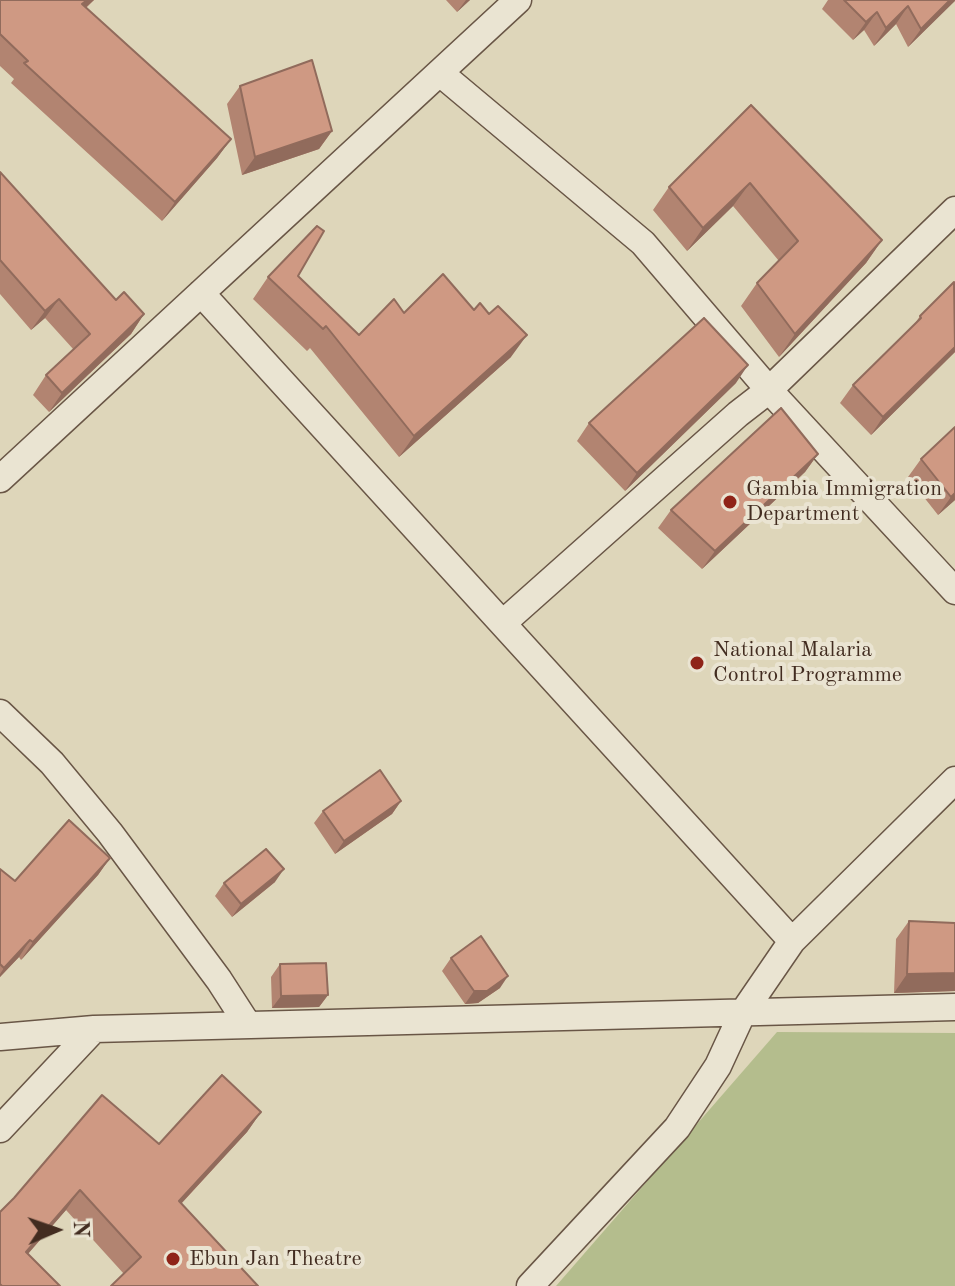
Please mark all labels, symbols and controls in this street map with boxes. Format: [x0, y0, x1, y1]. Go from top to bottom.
place label: Gambia Immigration Department [746, 476, 942, 528]
marker: Gambia Immigration Department [721, 493, 739, 511]
place label: National Malaria Control Programme [713, 637, 902, 688]
marker: National Malaria Control Programme [688, 654, 706, 672]
north arrow [16, 1190, 96, 1270]
text: N [69, 1220, 91, 1238]
place label: Ebun Jan Theatre [189, 1246, 362, 1272]
marker: Ebun Jan Theatre [164, 1250, 182, 1268]

